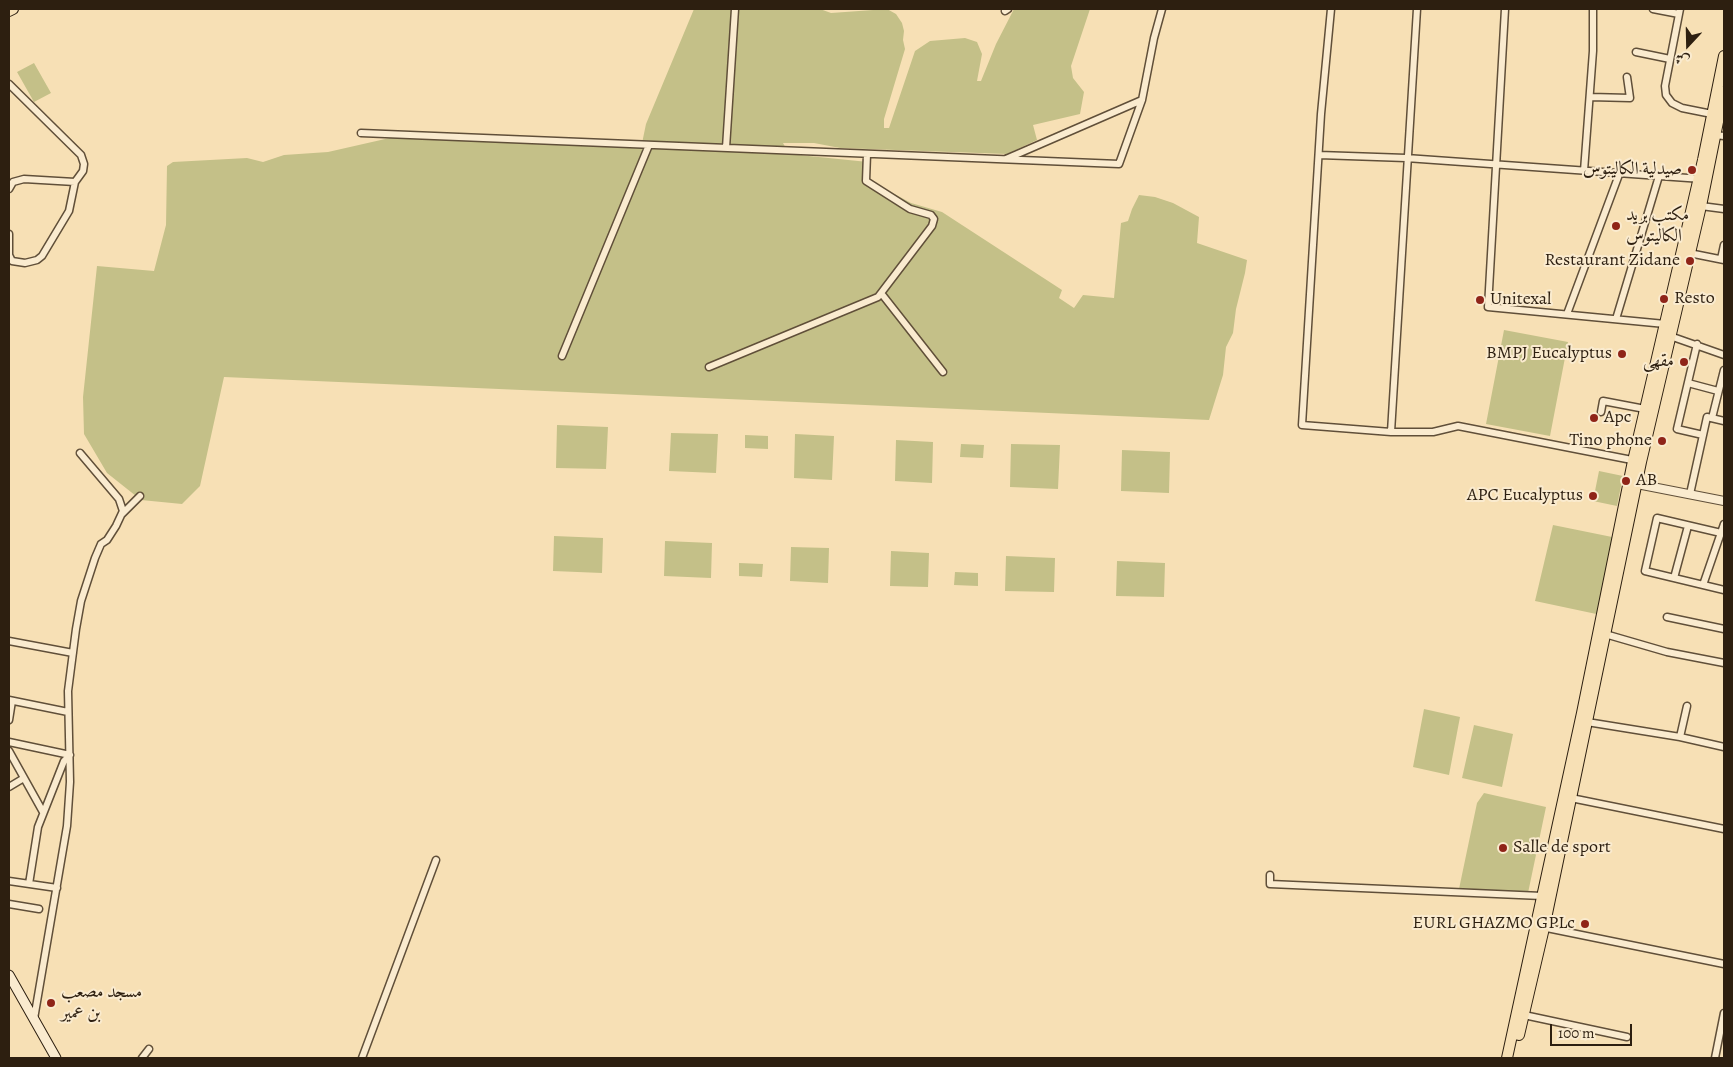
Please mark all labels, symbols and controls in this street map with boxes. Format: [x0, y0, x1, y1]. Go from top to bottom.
north arrow [1663, 20, 1713, 70]
text: ش [1673, 48, 1692, 71]
place label: صيدلية الكاليتوس [1583, 159, 1682, 181]
marker: صيدلية الكاليتوس [1686, 164, 1698, 176]
place label: مكتب بريد الكاليتوس [1626, 205, 1689, 248]
marker: مكتب بريد الكاليتوس [1610, 220, 1622, 232]
place label: Restaurant Zidane [1544, 250, 1680, 272]
marker: Restaurant Zidane [1684, 255, 1696, 267]
place label: Resto [1674, 288, 1715, 310]
place label: Unitexal [1490, 289, 1551, 311]
marker: Resto [1658, 293, 1670, 305]
marker: Unitexal [1474, 294, 1486, 306]
place label: BMPJ Eucalyptus [1486, 343, 1612, 365]
marker: BMPJ Eucalyptus [1616, 348, 1628, 360]
place label: مقهى [1643, 351, 1674, 373]
marker: مقهى [1678, 356, 1690, 368]
place label: Apc [1604, 407, 1631, 429]
marker: Apc [1588, 412, 1600, 424]
place label: Tino phone [1569, 430, 1652, 452]
marker: Tino phone [1656, 435, 1668, 447]
place label: AB [1636, 470, 1657, 492]
marker: AB [1620, 475, 1632, 487]
place label: APC Eucalyptus [1467, 485, 1583, 507]
marker: APC Eucalyptus [1587, 490, 1599, 502]
place label: Salle de sport [1513, 837, 1611, 859]
marker: Salle de sport [1497, 842, 1509, 854]
place label: EURL GHAZMO GPLc [1413, 913, 1575, 935]
marker: EURL GHAZMO GPLc [1579, 918, 1591, 930]
place label: مسجد مصعب بن عمير [61, 982, 142, 1024]
marker: مسجد مصعب بن عمير [45, 997, 57, 1009]
scale bar [1553, 1014, 1636, 1046]
text: 100 m [1558, 1023, 1595, 1043]

